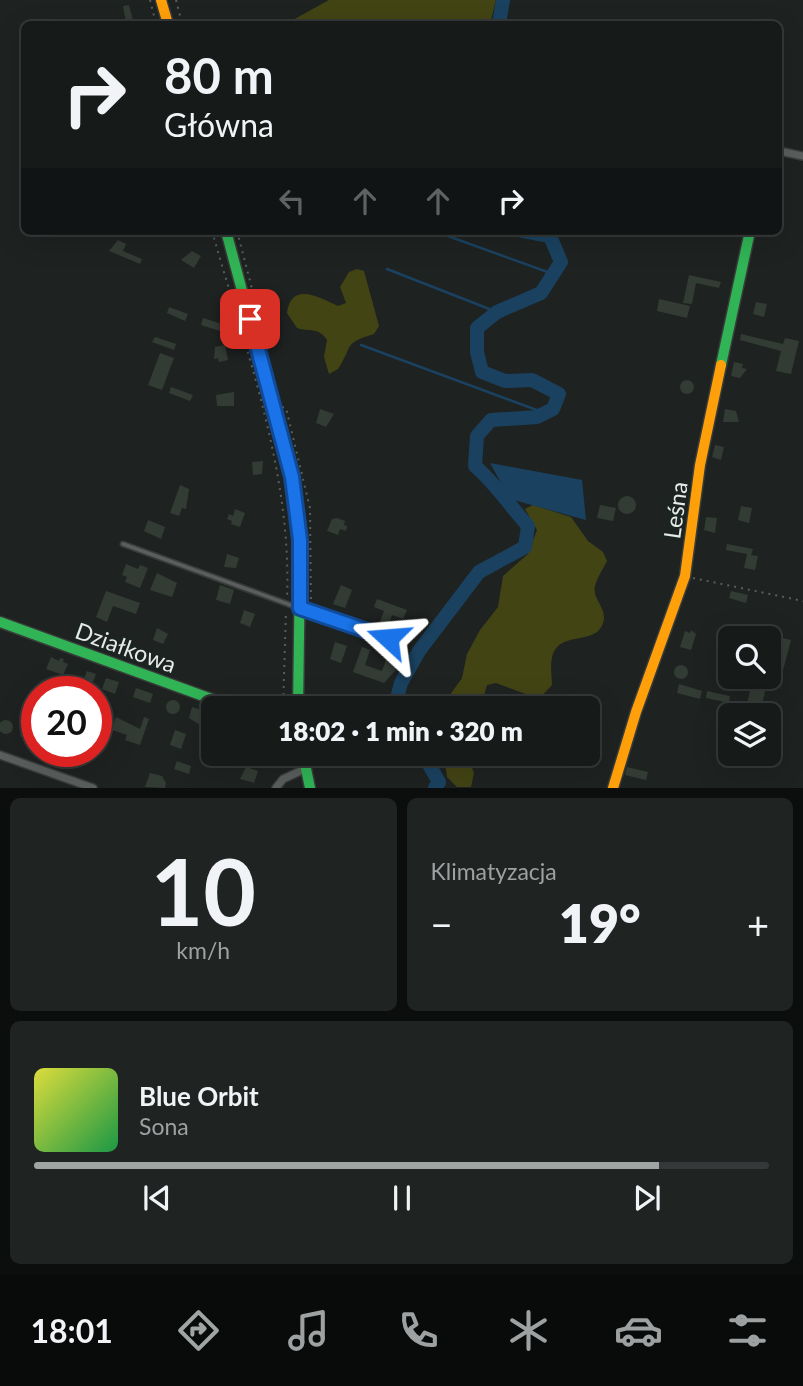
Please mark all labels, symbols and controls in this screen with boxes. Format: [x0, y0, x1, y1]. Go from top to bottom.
text: 80 m [164, 46, 274, 104]
icon: right [49, 49, 140, 140]
text: Główna [164, 105, 274, 144]
icon: left [273, 182, 311, 220]
icon: ahead [346, 182, 384, 220]
icon: ahead [419, 182, 457, 220]
icon: right [492, 182, 530, 220]
pin [220, 289, 280, 349]
icon: arrive [231, 300, 269, 338]
street label: Leśna [657, 480, 693, 540]
position arrow [351, 601, 425, 675]
street label: Działkowa [72, 616, 180, 678]
map controls [718, 626, 781, 766]
button: search [718, 626, 781, 689]
speed limit sign: 20 [21, 676, 112, 767]
button: layers [718, 703, 781, 766]
text: 18:02 · 1 min · 320 m [278, 715, 523, 747]
text: 10 [150, 836, 256, 945]
text: Klimatyzacja [431, 857, 557, 885]
text: 19° [559, 892, 641, 954]
text: − [431, 901, 453, 947]
text: + [747, 901, 769, 947]
text: km/h [176, 936, 230, 964]
text: Blue Orbit [139, 1080, 259, 1112]
text: Sona [139, 1112, 189, 1140]
icon: previous [138, 1179, 176, 1217]
icon: pause [383, 1179, 421, 1217]
icon: next [628, 1179, 666, 1217]
icon: directions [174, 1306, 223, 1355]
icon: music [284, 1306, 333, 1355]
icon: phone [394, 1306, 443, 1355]
icon: climate [504, 1306, 553, 1355]
icon: car [614, 1306, 663, 1355]
icon: filters [723, 1306, 772, 1355]
text: 18:01 [30, 1311, 113, 1350]

